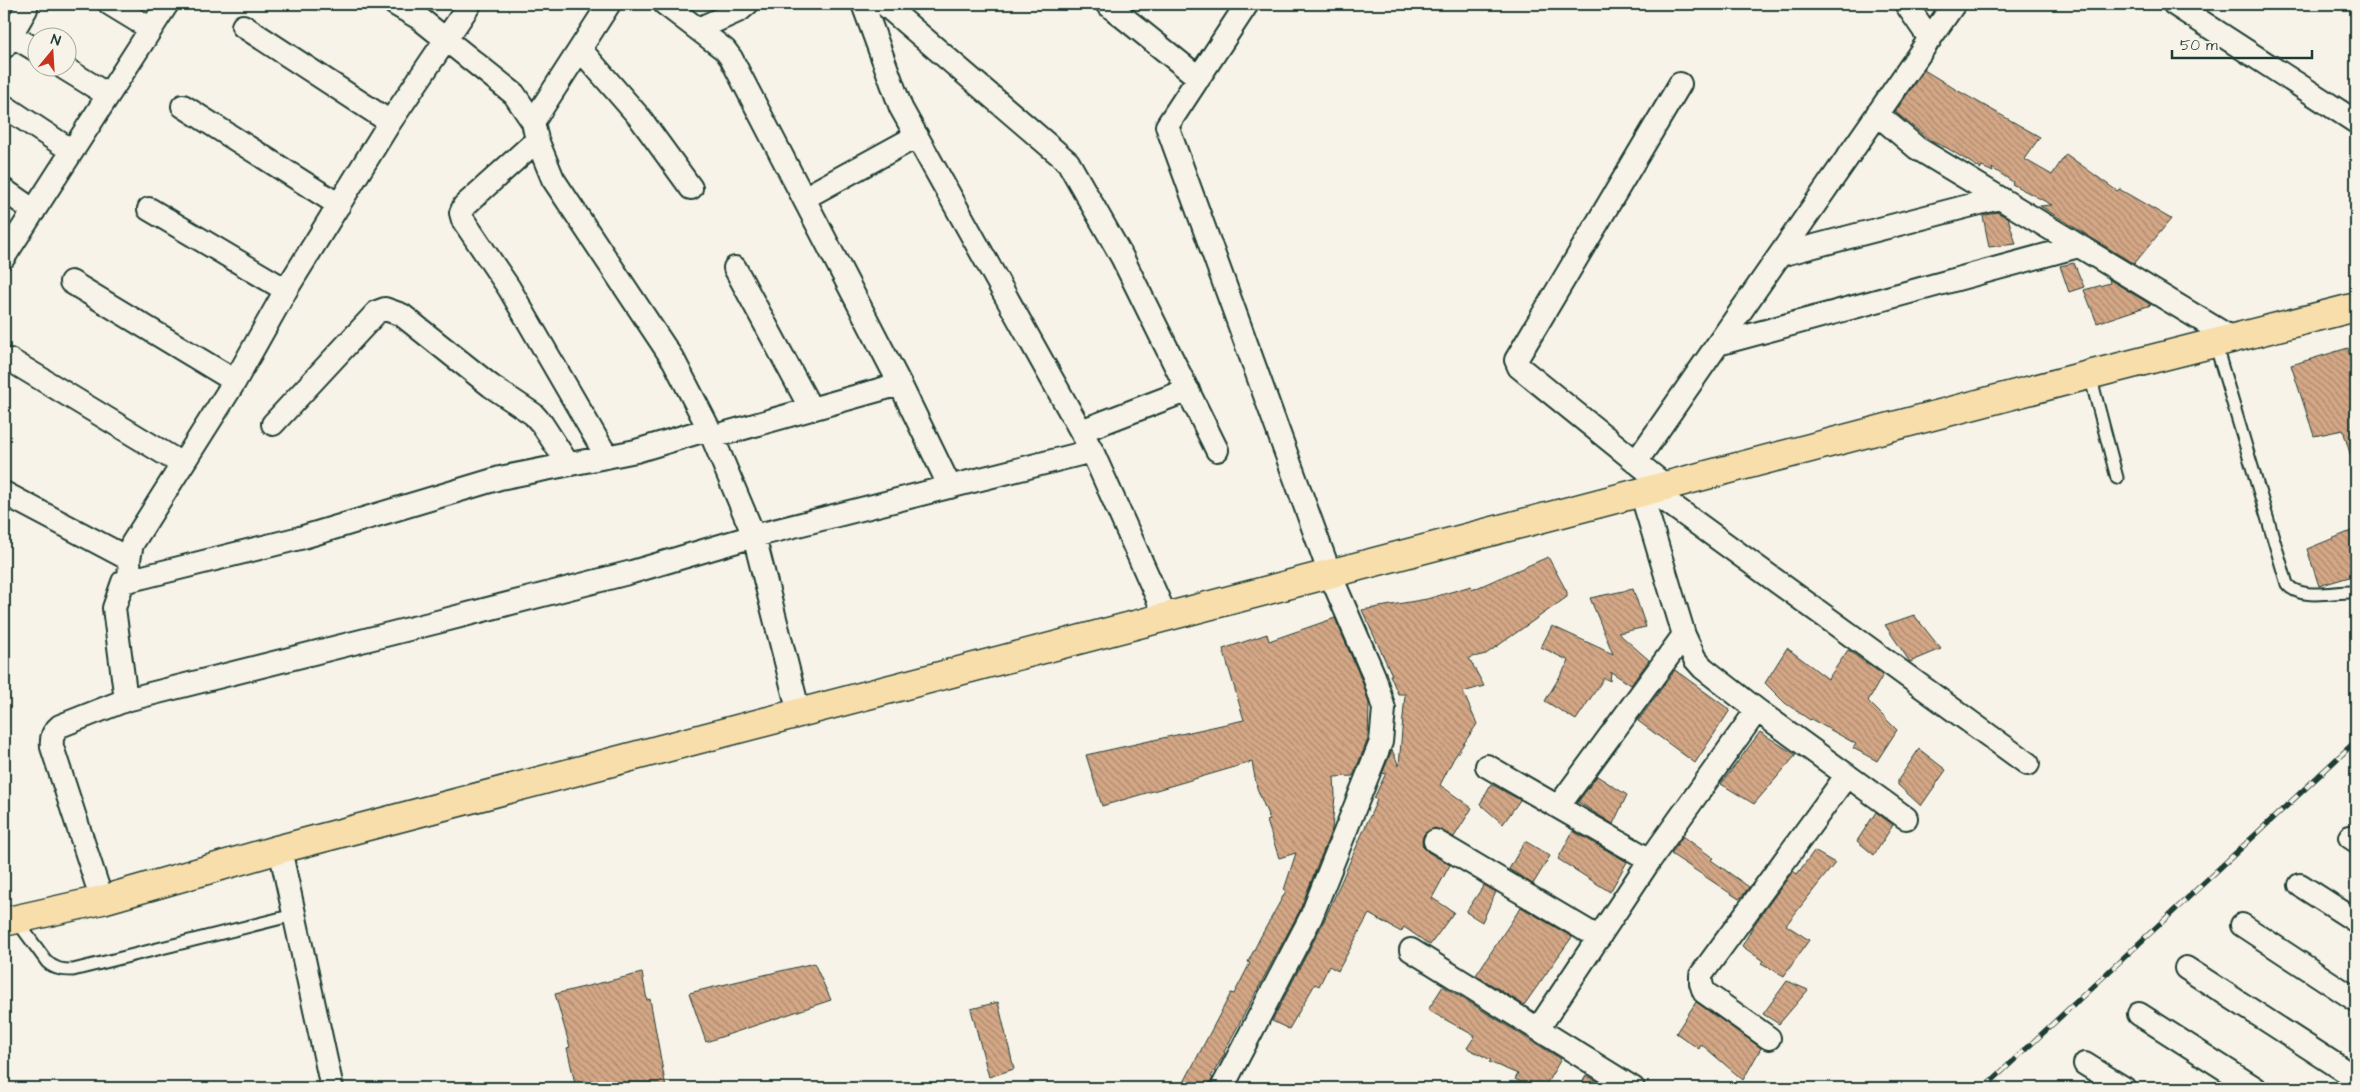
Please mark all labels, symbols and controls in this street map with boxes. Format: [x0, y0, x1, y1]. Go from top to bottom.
north arrow [28, 28, 78, 78]
scale bar [2172, 28, 2312, 60]
text: N [48, 30, 63, 52]
text: 50 m [2180, 35, 2218, 56]

